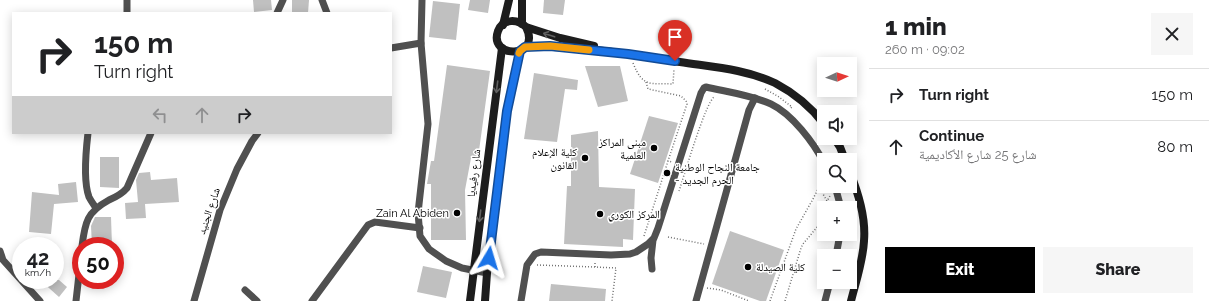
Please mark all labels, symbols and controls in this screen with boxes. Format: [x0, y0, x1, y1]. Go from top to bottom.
text: 1 min [885, 12, 947, 41]
button: close [1151, 13, 1193, 55]
pin [658, 20, 692, 61]
icon: arrive [664, 26, 686, 48]
text: 150 m [94, 27, 173, 60]
icon: right [28, 28, 80, 80]
one-way arrow [543, 31, 556, 38]
text: 260 m · 09:02 [885, 42, 965, 57]
north arrow [817, 57, 857, 97]
map controls [817, 57, 857, 289]
text: Turn right [94, 61, 173, 82]
one-way arrow [493, 80, 501, 93]
icon: right [885, 84, 907, 106]
text: Turn right [919, 86, 989, 104]
text: 150 m [1152, 86, 1193, 104]
icon: left [149, 104, 171, 126]
icon: ahead [191, 104, 213, 126]
icon: right [233, 104, 255, 126]
button: sound [817, 105, 857, 145]
text: Continue [919, 127, 984, 145]
place label: مبنى المراكز العلمية [598, 136, 646, 162]
icon: ahead [885, 136, 907, 158]
text: 80 m [1157, 138, 1193, 156]
marker: مبنى المراكز العلمية [649, 143, 659, 153]
place label: كلية الإعلام القانون [532, 146, 577, 172]
text: شارع 25 شارع الأكاديمية [919, 147, 1037, 162]
street label: شارع رفيديا [465, 148, 483, 198]
marker: كلية الإعلام القانون [580, 153, 590, 163]
button: search [817, 153, 857, 193]
place label: جامعة النجاح الوطنية - الحرم الجديد [675, 161, 760, 187]
marker: جامعة النجاح الوطنية - الحرم الجديد [662, 168, 672, 178]
street label: شارع الجنيد [195, 186, 223, 236]
button: + [817, 201, 857, 241]
place label: Zain Al Abiden [376, 207, 449, 220]
marker: Zain Al Abiden [452, 208, 462, 218]
place label: المركز الكوري [608, 208, 660, 222]
one-way arrow [476, 209, 484, 222]
marker: المركز الكوري [595, 209, 605, 219]
speed limit sign: 50 [72, 237, 124, 289]
position arrow [468, 237, 510, 279]
text: 42 [27, 246, 49, 270]
button: Exit [885, 247, 1035, 293]
button: Share [1043, 247, 1193, 293]
button: − [817, 249, 857, 289]
place label: كلية الصيدلة [756, 261, 805, 274]
marker: كلية الصيدلة [743, 262, 753, 272]
text: km/h [25, 267, 51, 278]

